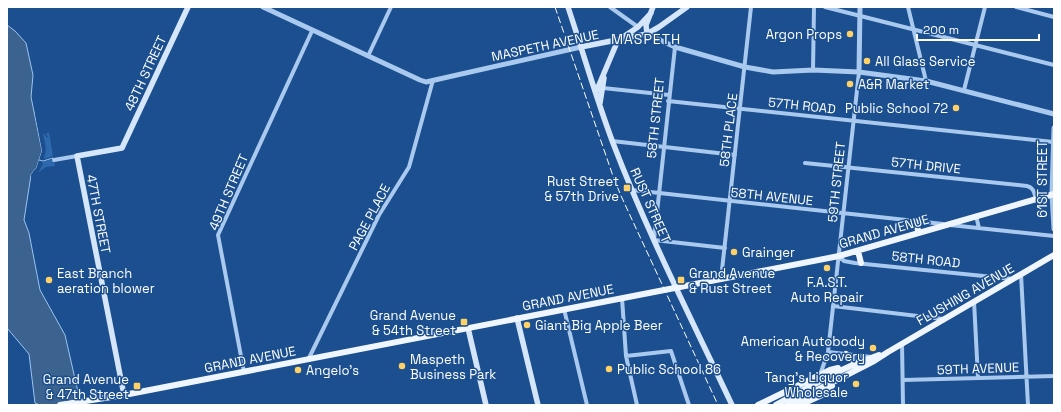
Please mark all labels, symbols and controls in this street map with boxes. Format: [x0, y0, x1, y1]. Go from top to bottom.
scale bar [917, 16, 1039, 42]
text: 200 m [923, 22, 959, 38]
street label: MASPETH AVENUE [490, 26, 600, 65]
place label: Argon Props [766, 26, 842, 43]
marker: Argon Props [845, 29, 855, 39]
district label: MASPETH [611, 30, 681, 48]
street label: 48TH STREET [121, 32, 171, 114]
place label: All Glass Service [875, 53, 975, 70]
marker: All Glass Service [862, 56, 872, 66]
street label: 58TH STREET [643, 76, 668, 159]
place label: A&R Market [858, 76, 929, 93]
marker: A&R Market [845, 79, 855, 89]
street label: 58TH PLACE [716, 92, 741, 168]
street label: 57TH ROAD [767, 93, 837, 118]
place label: Public School 72 [845, 100, 948, 117]
marker: Public School 72 [951, 103, 961, 113]
street label: 61ST STREET [1034, 140, 1051, 218]
street label: 59TH STREET [824, 141, 849, 223]
street label: 49TH STREET [205, 151, 252, 233]
street label: 57TH DRIVE [890, 153, 962, 178]
street label: RUST STREET [626, 165, 675, 246]
street label: 47TH STREET [83, 173, 115, 255]
place label: Rust Street & 57th Drive [544, 173, 619, 205]
street label: PAGE PLACE [345, 181, 394, 253]
marker: Rust Street & 57th Drive [622, 183, 632, 193]
street label: 58TH AVENUE [730, 184, 814, 209]
street label: GRAND AVENUE [837, 211, 931, 252]
place label: Grainger [742, 244, 795, 261]
marker: Grainger [729, 247, 739, 257]
street label: 58TH ROAD [891, 247, 961, 272]
street label: FLUSHING AVENUE [913, 260, 1017, 329]
marker: F.A.S.T. Auto Repair [822, 263, 832, 273]
place label: East Branch aeration blower [57, 265, 155, 297]
place label: Grand Avenue & Rust Street [689, 265, 775, 297]
place label: F.A.S.T. Auto Repair [790, 274, 864, 306]
marker: East Branch aeration blower [44, 275, 54, 285]
marker: Grand Avenue & Rust Street [676, 275, 686, 285]
street label: GRAND AVENUE [521, 280, 615, 315]
place label: Grand Avenue & 54th Street [370, 307, 456, 339]
marker: Grand Avenue & 54th Street [459, 317, 469, 327]
place label: Giant Big Apple Beer [535, 317, 663, 334]
marker: Giant Big Apple Beer [522, 320, 532, 330]
place label: American Autobody & Recovery [741, 333, 865, 365]
street label: GRAND AVENUE [203, 342, 297, 377]
marker: American Autobody & Recovery [868, 343, 878, 353]
place label: Maspeth Business Park [410, 351, 496, 383]
street label: 59TH AVENUE [936, 359, 1020, 378]
marker: Maspeth Business Park [397, 361, 407, 371]
place label: Public School 86 [617, 361, 721, 378]
place label: Angelo's [306, 362, 359, 379]
marker: Public School 86 [604, 364, 614, 374]
marker: Angelo's [293, 365, 303, 375]
place label: Tang's Liquor Wholesale [765, 369, 848, 401]
place label: Grand Avenue & 47th Street [43, 371, 129, 403]
marker: Tang's Liquor Wholesale [851, 379, 861, 389]
marker: Grand Avenue & 47th Street [132, 381, 142, 391]

